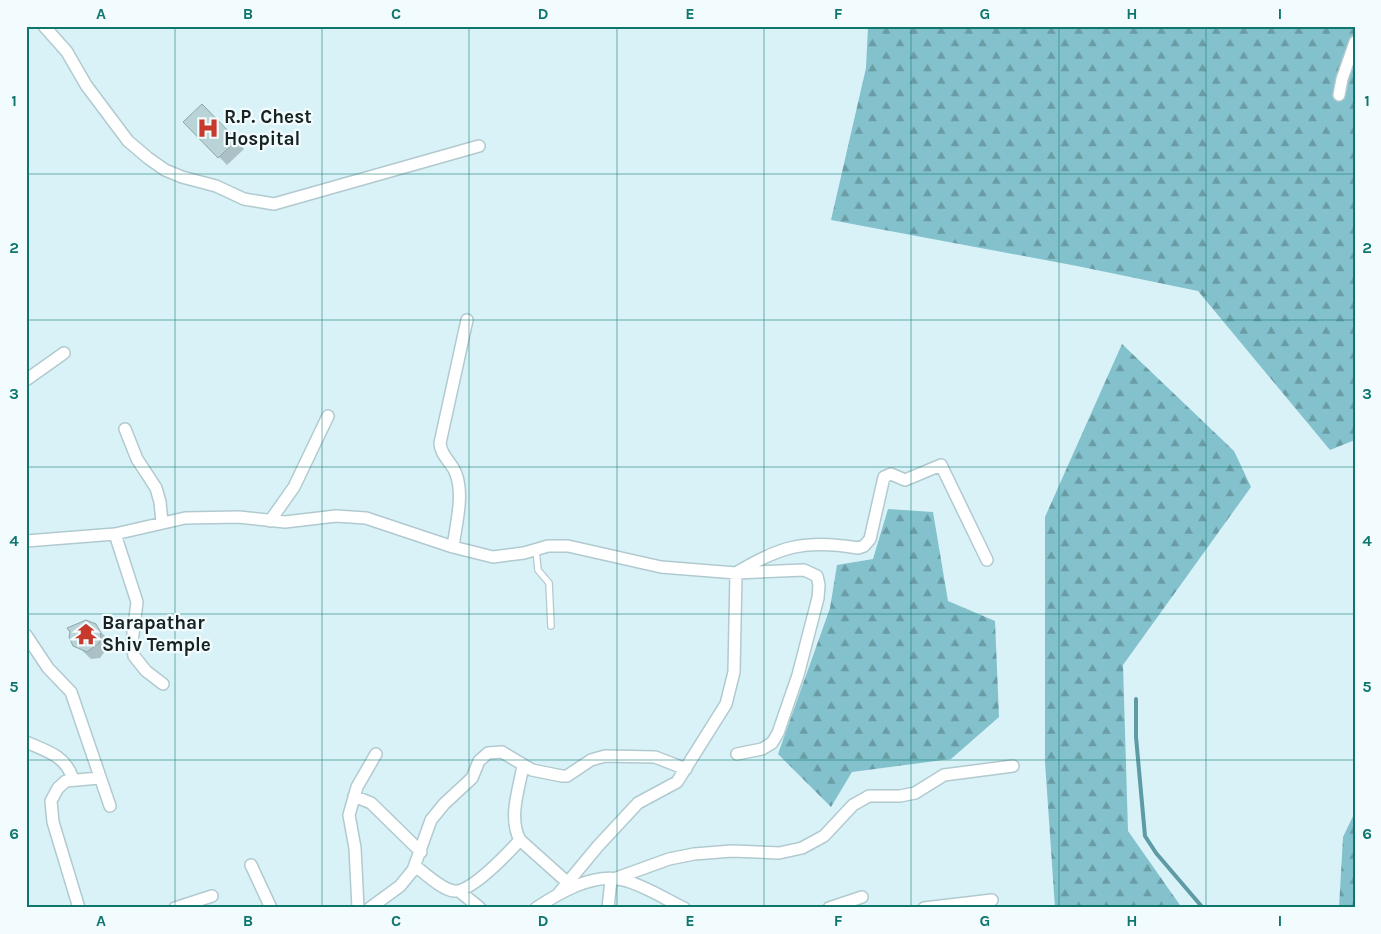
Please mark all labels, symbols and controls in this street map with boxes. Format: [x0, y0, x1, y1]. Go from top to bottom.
text: A [96, 4, 106, 23]
text: B [243, 4, 253, 23]
text: C [391, 4, 401, 23]
text: D [538, 4, 549, 23]
text: E [685, 4, 695, 23]
text: F [834, 4, 843, 23]
text: G [980, 4, 990, 23]
text: H [1126, 4, 1138, 23]
text: I [1278, 4, 1282, 23]
text: 1 [11, 91, 17, 110]
text: 1 [1364, 91, 1370, 110]
place label: R.P. Chest Hospital [224, 106, 312, 150]
hospital icon: R.P. Chest Hospital [195, 115, 221, 141]
text: 2 [9, 238, 19, 257]
text: 2 [1362, 238, 1372, 257]
text: 3 [9, 384, 19, 403]
text: 3 [1362, 384, 1372, 403]
text: 4 [9, 531, 19, 550]
text: 4 [1362, 531, 1372, 550]
place label: Barapathar Shiv Temple [102, 612, 211, 656]
temple icon: Barapathar Shiv Temple [73, 621, 99, 647]
text: 5 [9, 677, 19, 696]
text: 5 [1362, 677, 1372, 696]
text: 6 [9, 824, 19, 843]
text: 6 [1362, 824, 1372, 843]
text: A [96, 911, 106, 930]
text: B [243, 911, 253, 930]
text: C [391, 911, 401, 930]
text: D [538, 911, 549, 930]
text: E [685, 911, 695, 930]
text: F [834, 911, 843, 930]
text: G [980, 911, 990, 930]
text: H [1126, 911, 1138, 930]
text: I [1278, 911, 1282, 930]

